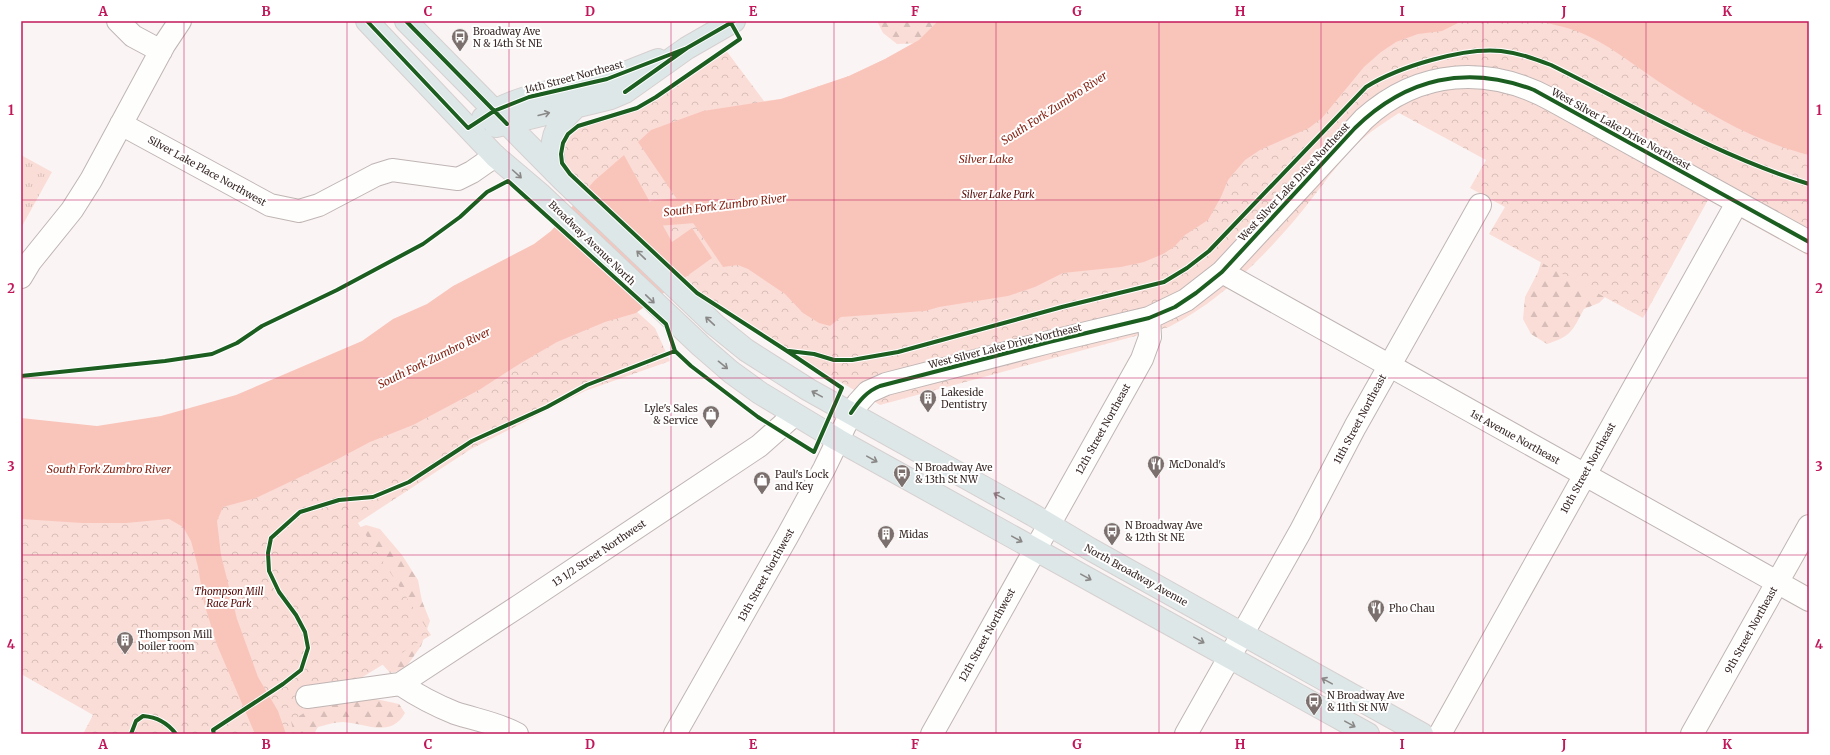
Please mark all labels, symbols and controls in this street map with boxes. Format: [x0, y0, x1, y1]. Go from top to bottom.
text: A [97, 3, 108, 20]
text: B [261, 3, 271, 20]
text: C [424, 3, 433, 20]
text: D [585, 3, 595, 20]
text: E [749, 3, 758, 20]
text: F [911, 3, 919, 20]
text: G [1072, 3, 1082, 20]
text: H [1235, 3, 1246, 20]
text: I [1399, 3, 1405, 20]
text: J [1560, 3, 1567, 20]
text: K [1722, 3, 1732, 20]
place label: Broadway Ave N & 14th St NE [473, 25, 543, 50]
bus stop icon: Broadway Ave N & 14th St NE [450, 27, 470, 52]
street label: 14th Street Northeast [523, 58, 625, 96]
water label: South Fork Zumbro River [998, 68, 1110, 148]
street label: West Silver Lake Drive Northeast [1548, 85, 1693, 173]
text: 1 [8, 102, 14, 119]
text: 1 [1816, 102, 1822, 119]
one-way arrow [537, 109, 550, 117]
street label: West Silver Lake Drive Northeast [1235, 120, 1352, 245]
street label: Silver Lake Place Northwest [146, 133, 269, 209]
water label: Silver Lake [959, 152, 1014, 166]
one-way arrow [512, 169, 522, 178]
park label: Silver Lake Park [962, 188, 1035, 201]
water label: South Fork Zumbro River [663, 190, 788, 219]
street label: Broadway Avenue North [546, 198, 638, 288]
one-way arrow [636, 250, 646, 260]
text: 2 [7, 280, 15, 297]
text: 2 [1815, 280, 1823, 297]
one-way arrow [645, 294, 655, 304]
one-way arrow [705, 316, 715, 326]
street label: West Silver Lake Drive Northeast [926, 321, 1083, 372]
water label: South Fork Zumbro River [375, 324, 493, 391]
one-way arrow [717, 361, 728, 369]
street label: 11th Street Northeast [1331, 372, 1389, 466]
street label: 12th Street Northeast [1073, 381, 1133, 477]
place label: Lakeside Dentistry [941, 386, 987, 411]
building icon: Lakeside Dentistry [918, 388, 938, 413]
one-way arrow [811, 390, 823, 398]
place label: Lyle's Sales & Service [644, 402, 698, 427]
shop icon: Lyle's Sales & Service [701, 404, 721, 429]
street label: 1st Avenue Northeast [1468, 407, 1562, 467]
street label: 10th Street Northeast [1558, 420, 1618, 516]
restaurant icon: McDonald's [1146, 454, 1166, 479]
one-way arrow [866, 456, 878, 463]
text: 3 [7, 458, 15, 475]
place label: McDonald's [1169, 458, 1226, 471]
text: 3 [1815, 458, 1823, 475]
place label: N Broadway Ave & 13th St NW [915, 461, 992, 486]
water label: South Fork Zumbro River [47, 462, 171, 476]
bus stop icon: N Broadway Ave & 13th St NW [892, 463, 912, 488]
place label: Paul's Lock and Key [775, 468, 829, 493]
shop icon: Paul's Lock and Key [752, 470, 772, 495]
one-way arrow [994, 492, 1006, 499]
street label: 13 1/2 Street Northwest [550, 517, 648, 589]
place label: N Broadway Ave & 12th St NE [1125, 519, 1202, 544]
bus stop icon: N Broadway Ave & 12th St NE [1102, 521, 1122, 546]
building icon: Midas [876, 524, 896, 549]
street label: 13th Street Northwest [735, 526, 797, 624]
place label: Midas [899, 528, 929, 541]
one-way arrow [1011, 536, 1023, 544]
street label: North Broadway Avenue [1082, 541, 1190, 609]
one-way arrow [1080, 573, 1092, 581]
street label: 9th Street Northeast [1722, 584, 1780, 676]
park label: Thompson Mill Race Park [195, 585, 263, 610]
street label: 12th Street Northwest [956, 586, 1018, 684]
restaurant icon: Pho Chau [1366, 598, 1386, 623]
place label: Pho Chau [1389, 602, 1435, 615]
place label: Thompson Mill boiler room [137, 628, 212, 653]
building icon: Thompson Mill boiler room [115, 630, 135, 655]
text: 4 [7, 636, 16, 653]
text: 4 [1815, 636, 1824, 653]
one-way arrow [1193, 637, 1205, 644]
one-way arrow [1321, 677, 1333, 685]
place label: N Broadway Ave & 11th St NW [1327, 689, 1404, 714]
bus stop icon: N Broadway Ave & 11th St NW [1304, 691, 1324, 716]
one-way arrow [1344, 720, 1356, 728]
text: A [97, 736, 108, 753]
text: B [261, 736, 271, 753]
text: C [424, 736, 433, 753]
text: D [585, 736, 595, 753]
text: E [749, 736, 758, 753]
text: F [911, 736, 919, 753]
text: G [1072, 736, 1082, 753]
text: H [1235, 736, 1246, 753]
text: I [1399, 736, 1405, 753]
text: J [1560, 736, 1567, 753]
text: K [1722, 736, 1732, 753]

